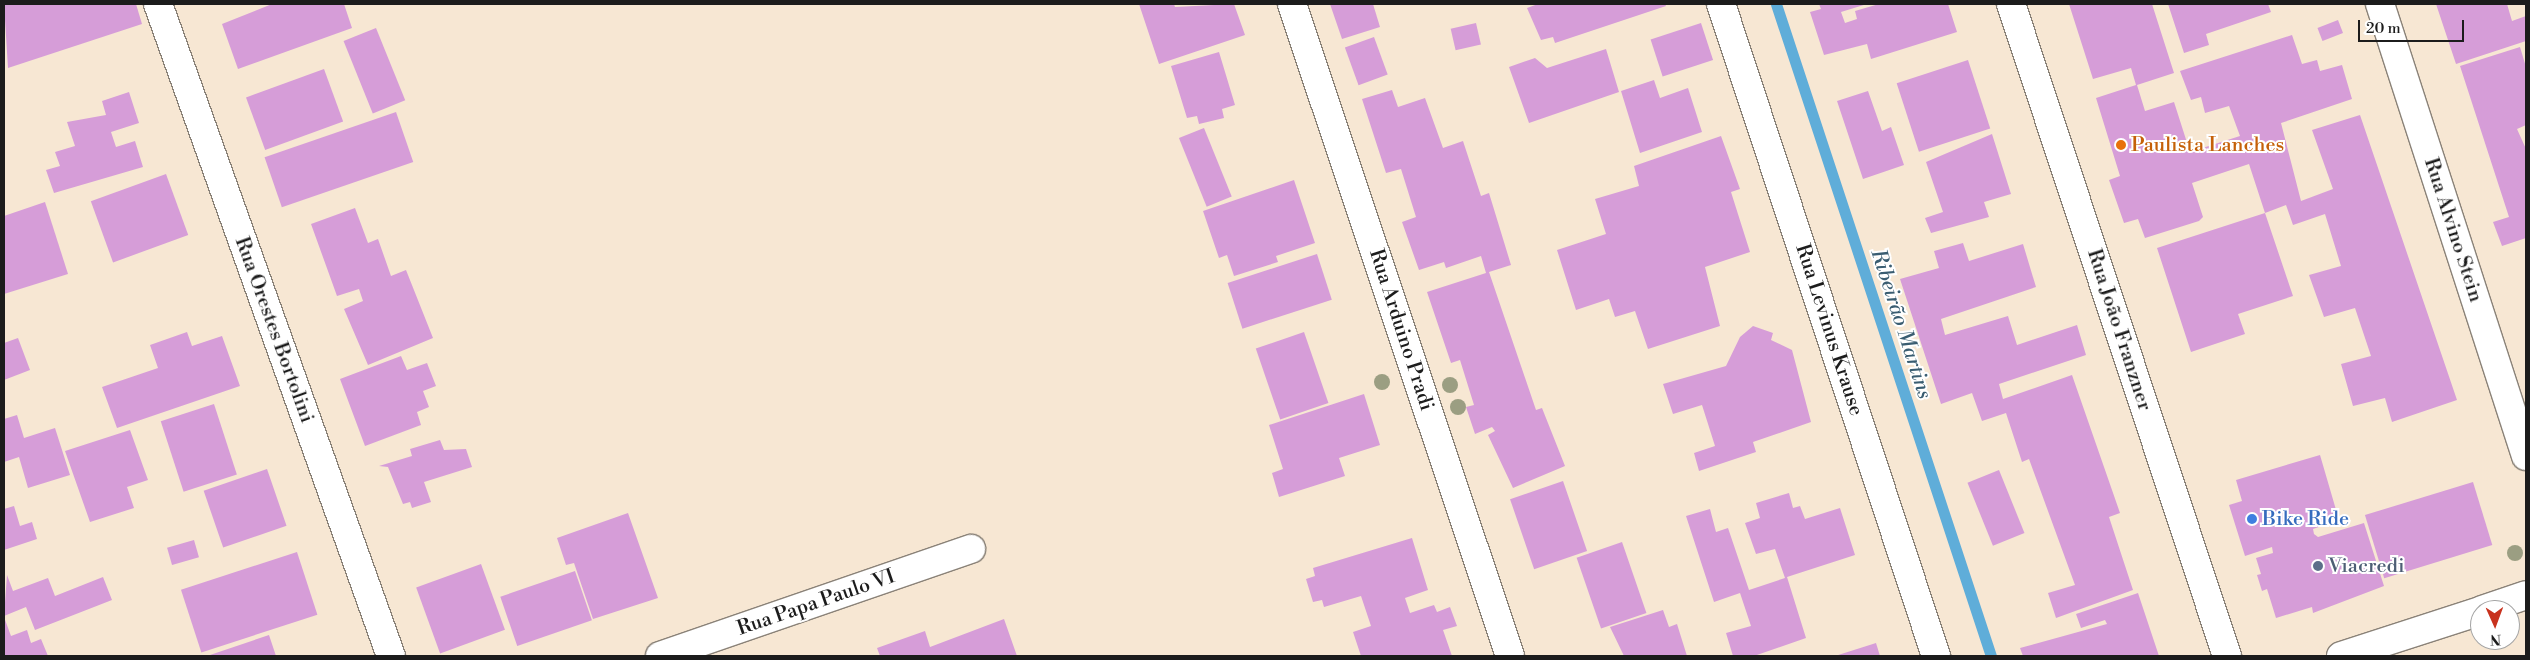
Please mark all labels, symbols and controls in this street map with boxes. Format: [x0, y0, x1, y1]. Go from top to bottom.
scale bar [2360, 10, 2466, 42]
text: 20 m [2366, 19, 2401, 38]
place label: Paulista Lanches [2131, 133, 2284, 157]
marker: Paulista Lanches [2115, 139, 2127, 151]
street label: Rua Alvino Stein [2418, 155, 2488, 305]
street label: Rua Orestes Bortolini [229, 234, 319, 426]
street label: Rua Levinus Krause [1790, 241, 1868, 419]
street label: Rua Arduino Pradi [1364, 246, 1438, 414]
water label: Ribeirão Martins [1865, 246, 1937, 402]
street label: Rua João Franzner [2082, 246, 2156, 414]
place label: Bike Ride [2262, 507, 2349, 531]
marker: Bike Ride [2246, 513, 2258, 525]
place label: Viacredi [2328, 554, 2405, 578]
marker: Viacredi [2312, 560, 2324, 572]
street label: Rua Papa Paulo VI [734, 565, 898, 641]
north arrow [2470, 600, 2520, 650]
text: N [2490, 630, 2501, 648]

